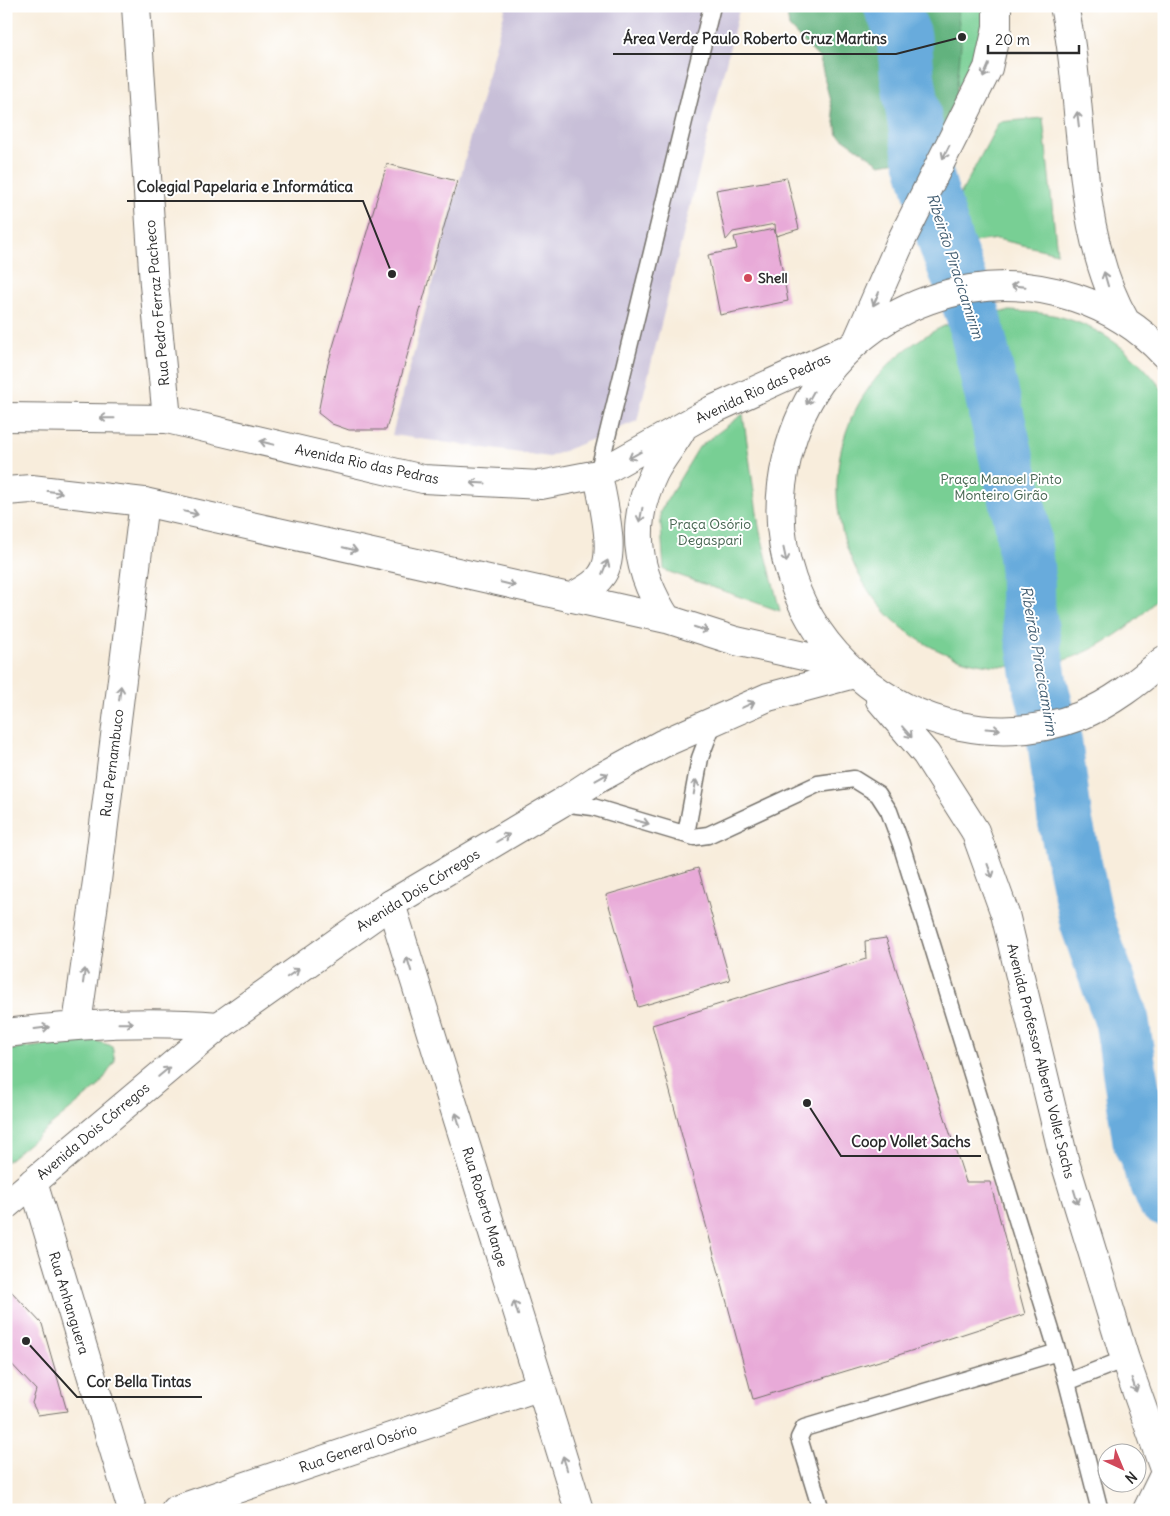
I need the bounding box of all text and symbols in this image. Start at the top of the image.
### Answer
scale bar [988,22,1079,54]
callout: Área Verde Paulo Roberto Cruz Martins [613,24,896,54]
text: Área Verde Paulo Roberto Cruz Martins [623,28,887,48]
text: 20 m [995,30,1030,49]
one-way arrow [981,63,991,78]
one-way arrow [1073,111,1083,127]
one-way arrow [941,144,950,159]
callout: Colegial Papelaria e Informática [127,171,363,201]
text: Colegial Papelaria e Informática [137,177,354,197]
water label: Ribeirão Piracicamirim [923,191,988,342]
street label: Rua Pedro Ferraz Pacheco [141,219,173,387]
place label: Shell [758,269,788,287]
one-way arrow [1100,271,1110,287]
marker: Shell [742,272,754,284]
one-way arrow [1011,282,1027,291]
one-way arrow [871,291,880,306]
street label: Avenida Rio das Pedras [693,349,833,427]
one-way arrow [805,391,815,405]
one-way arrow [100,413,116,423]
one-way arrow [260,438,276,447]
street label: Avenida Rio das Pedras [293,440,441,488]
one-way arrow [628,451,642,461]
park label: Praça Manoel Pinto Monteiro Girão [940,470,1062,504]
one-way arrow [470,479,486,488]
one-way arrow [47,487,63,497]
one-way arrow [635,507,645,523]
one-way arrow [183,509,199,518]
park label: Praça Osório Degaspari [669,515,751,549]
one-way arrow [341,545,357,554]
one-way arrow [781,547,791,563]
one-way arrow [601,560,610,575]
one-way arrow [500,580,516,590]
water label: Ribeirão Piracicamirim [1017,584,1062,738]
one-way arrow [692,625,708,635]
one-way arrow [115,685,125,701]
one-way arrow [740,700,755,710]
street label: Rua Pernambuco [96,708,128,818]
one-way arrow [902,725,913,738]
one-way arrow [985,725,1001,734]
one-way arrow [595,772,610,782]
one-way arrow [691,779,701,795]
one-way arrow [634,818,650,828]
one-way arrow [495,832,509,842]
street label: Avenida Dois Córregos [353,845,483,935]
one-way arrow [986,863,995,878]
street label: Avenida Professor Alberto Vollet Sachs [1003,942,1079,1180]
one-way arrow [404,957,414,973]
one-way arrow [79,968,89,984]
one-way arrow [286,968,300,978]
one-way arrow [118,1018,134,1028]
one-way arrow [33,1023,49,1033]
one-way arrow [157,1066,170,1077]
street label: Avenida Dois Córregos [33,1078,153,1184]
one-way arrow [452,1112,462,1128]
callout: Coop Vollet Sachs [841,1126,981,1156]
text: Coop Vollet Sachs [851,1132,971,1152]
street label: Rua Roberto Mange [458,1145,512,1269]
one-way arrow [1071,1188,1081,1204]
street label: Rua Anhanguera [45,1249,93,1357]
one-way arrow [511,1300,521,1316]
callout: Cor Bella Tintas [77,1367,202,1397]
text: Cor Bella Tintas [87,1372,192,1391]
one-way arrow [1130,1377,1139,1393]
street label: Rua General Osório [297,1419,419,1477]
north arrow [1098,1444,1148,1494]
one-way arrow [559,1456,569,1472]
text: N [1121,1468,1141,1487]

